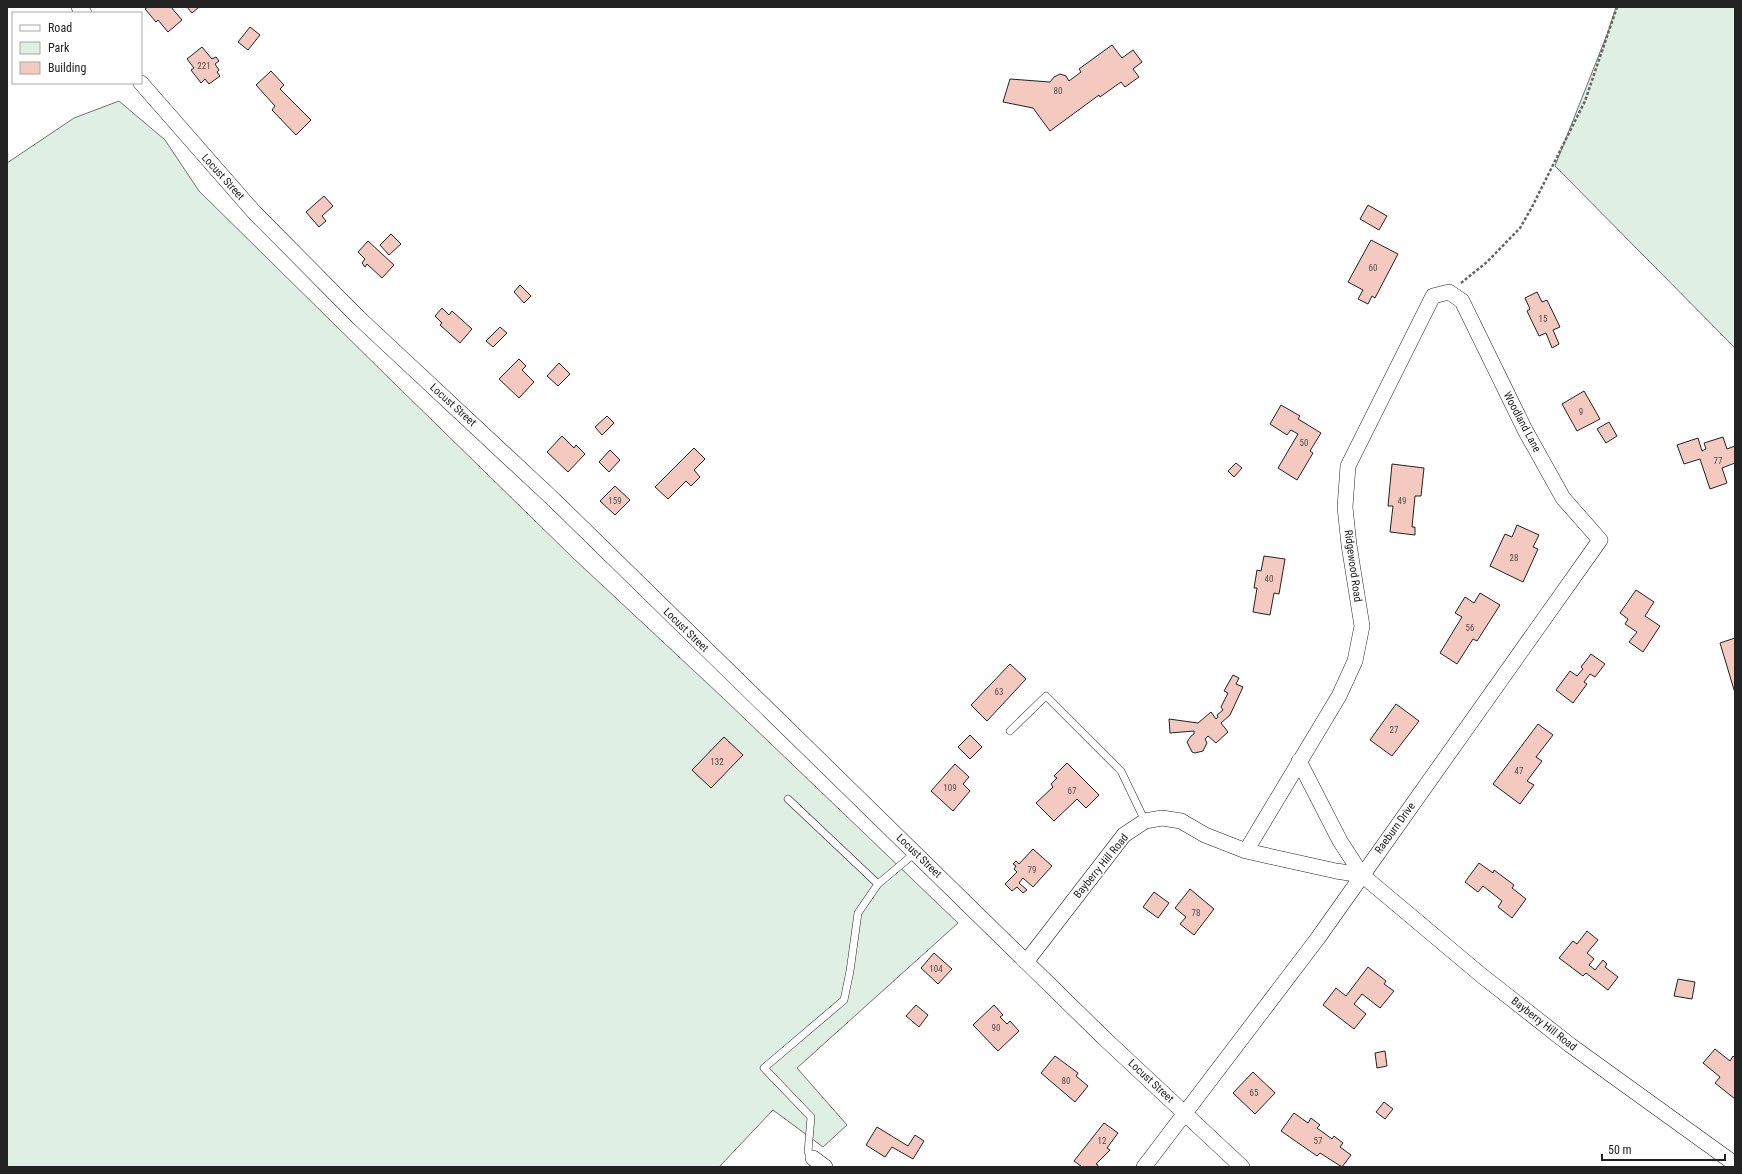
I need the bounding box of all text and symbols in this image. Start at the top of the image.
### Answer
legend [12,12,142,84]
text: Road [48,21,72,35]
text: Park [48,41,70,55]
text: Building [48,61,86,75]
house number: 221 [197,61,211,71]
house number: 80 [1054,86,1062,96]
street label: Locust Street [199,151,247,203]
house number: 60 [1369,263,1377,273]
house number: 15 [1539,314,1548,324]
street label: Locust Street [427,381,479,429]
street label: Woodland Lane [1501,389,1543,455]
house number: 9 [1579,407,1583,417]
house number: 50 [1300,438,1308,448]
house number: 77 [1714,456,1723,466]
house number: 159 [608,496,622,506]
house number: 49 [1398,496,1406,506]
street label: Ridgewood Road [1342,529,1364,603]
house number: 28 [1510,553,1518,563]
house number: 40 [1265,574,1273,584]
street label: Locust Street [661,605,711,655]
house number: 56 [1466,623,1474,633]
house number: 63 [995,687,1003,697]
house number: 27 [1390,725,1399,735]
house number: 132 [710,757,724,767]
house number: 47 [1515,766,1524,776]
house number: 109 [943,783,957,793]
house number: 67 [1068,786,1077,796]
street label: Raeburn Drive [1372,800,1418,856]
street label: Locust Street [894,831,944,881]
street label: Bayberry Hill Road [1071,831,1131,901]
house number: 79 [1028,865,1036,875]
house number: 78 [1192,908,1200,918]
house number: 104 [929,964,943,974]
street label: Bayberry Hill Road [1509,994,1579,1054]
house number: 90 [992,1023,1000,1033]
street label: Locust Street [1125,1057,1177,1105]
house number: 80 [1062,1076,1070,1086]
house number: 65 [1250,1088,1259,1098]
house number: 12 [1098,1136,1107,1146]
house number: 57 [1314,1136,1323,1146]
scale bar [1602,1136,1725,1162]
text: 50 m [1608,1143,1632,1157]

